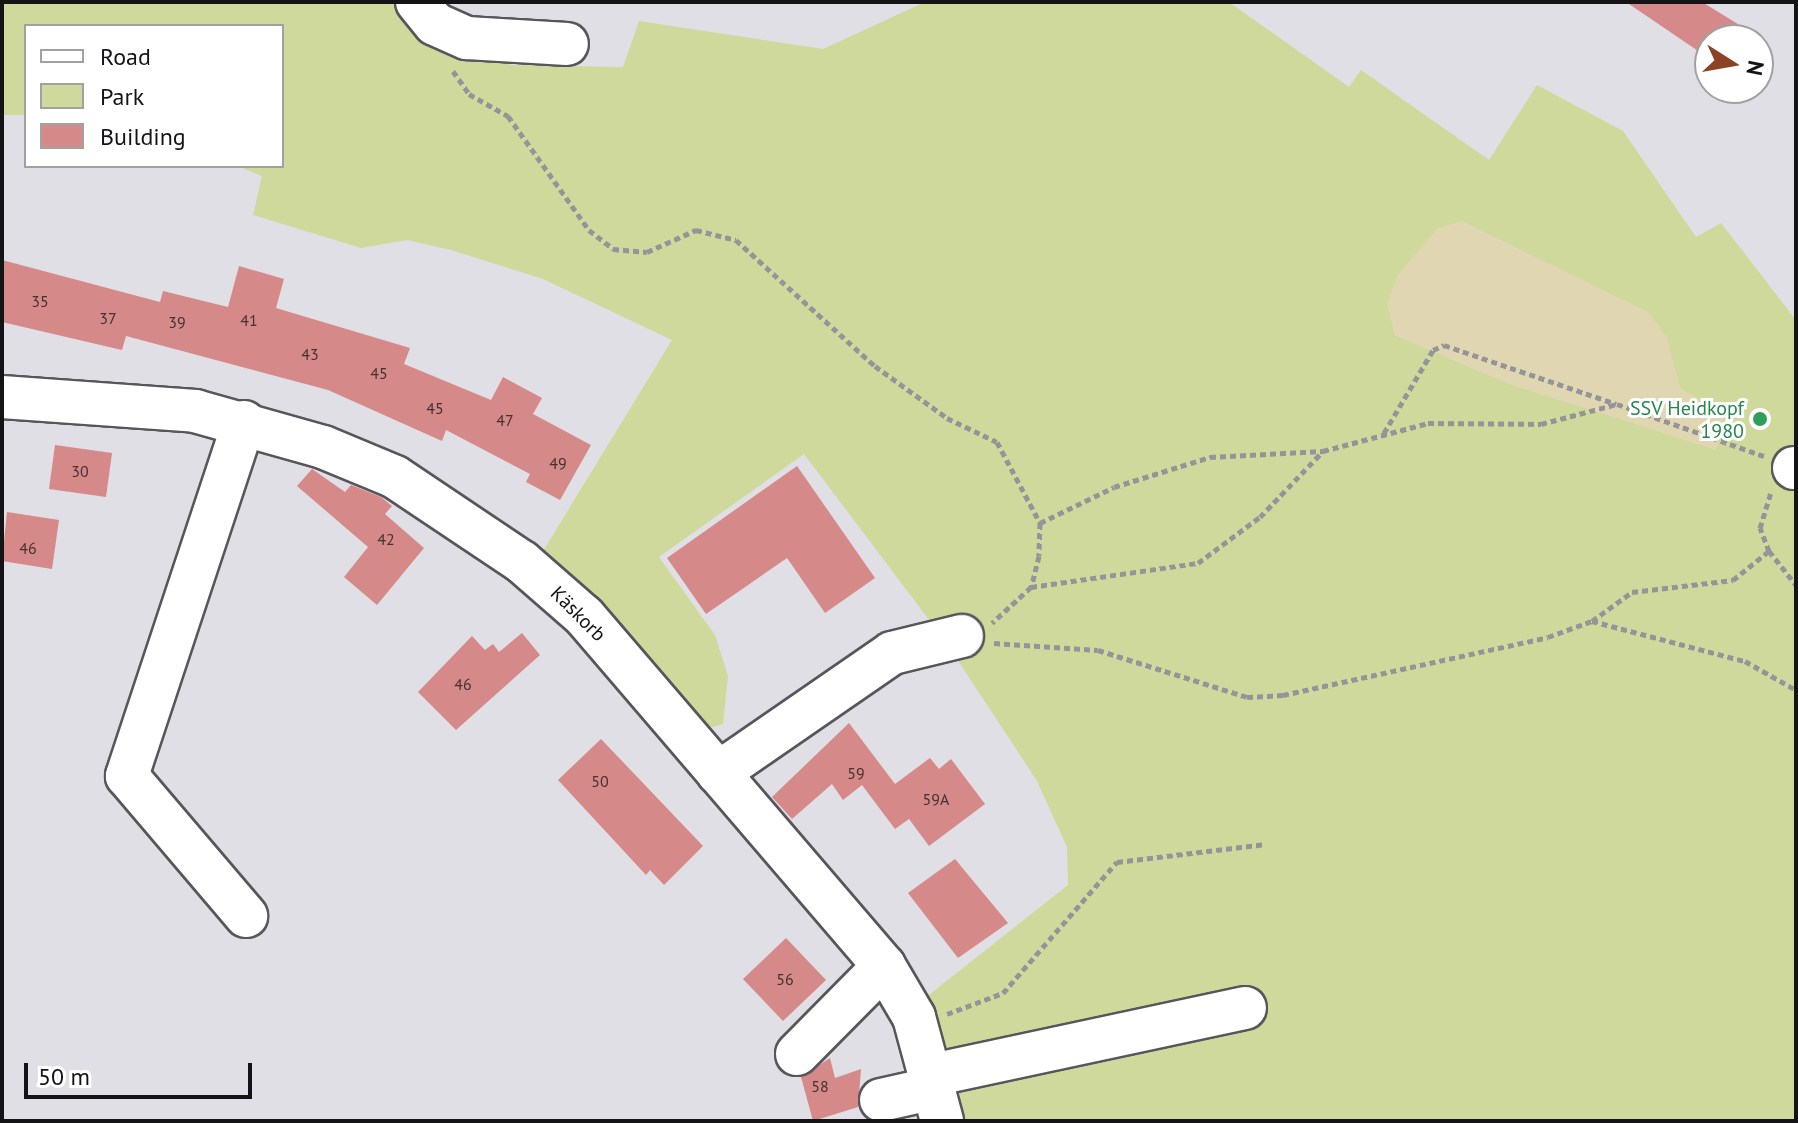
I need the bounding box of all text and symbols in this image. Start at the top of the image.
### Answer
legend [24,24,284,168]
north arrow [1694,24,1774,104]
text: Road [100,41,151,72]
text: N [1740,58,1771,78]
text: Park [100,81,144,112]
text: Building [100,121,186,152]
house number: 35 [31,291,49,311]
house number: 37 [99,308,117,328]
house number: 41 [240,310,258,330]
house number: 39 [168,312,186,332]
house number: 43 [301,344,319,364]
house number: 45 [370,363,388,383]
place label: SSV Heidkopf 1980 [1629,396,1744,443]
house number: 45 [426,398,444,418]
house number: 47 [496,410,514,430]
marker: SSV Heidkopf 1980 [1751,410,1769,428]
house number: 49 [549,453,567,473]
house number: 30 [71,461,89,481]
house number: 42 [377,529,395,549]
house number: 46 [19,538,37,558]
street label: Käskorb [545,581,611,647]
house number: 46 [454,674,472,694]
house number: 59 [847,763,865,783]
house number: 50 [591,771,609,791]
house number: 59A [923,789,949,809]
house number: 56 [776,969,794,989]
scale bar [28,1047,256,1097]
text: 50 m [38,1061,90,1092]
house number: 58 [811,1076,829,1096]

